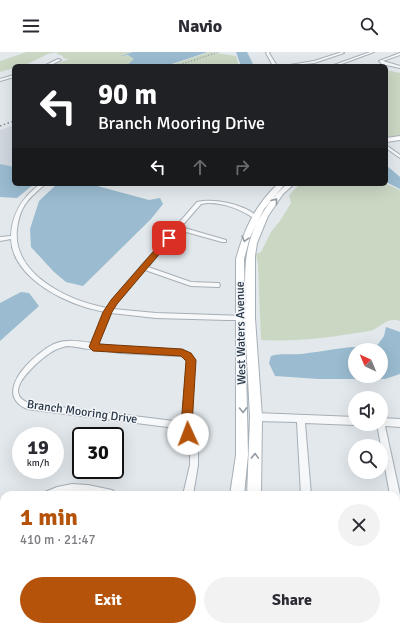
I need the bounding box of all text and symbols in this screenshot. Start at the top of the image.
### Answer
icon: menu [20,15,42,37]
text: Navio [178,15,222,37]
icon: search [358,15,380,37]
text: 90 m [98,78,157,112]
icon: left [32,80,84,132]
text: Branch Mooring Drive [98,112,265,134]
icon: left [147,156,169,178]
icon: ahead [189,156,211,178]
icon: right [231,156,253,178]
one-way arrow [270,199,277,206]
pin [152,221,186,255]
icon: arrive [158,227,180,249]
one-way arrow [241,235,250,242]
street label: West Waters Avenue [233,281,249,385]
north arrow [348,343,388,383]
map controls [348,343,388,479]
button: sound [348,391,388,431]
street label: Branch Mooring Drive [26,397,138,427]
one-way arrow [238,407,247,413]
position arrow [167,413,209,455]
speed limit sign: 30 [72,427,124,479]
text: 19 [27,435,49,460]
button: search [348,439,388,479]
one-way arrow [251,453,259,459]
text: km/h [27,457,49,469]
text: 1 min [20,502,78,532]
button: close [338,504,380,546]
text: 410 m · 21:47 [20,532,96,548]
button: Exit [20,577,196,623]
button: Share [204,577,380,623]

